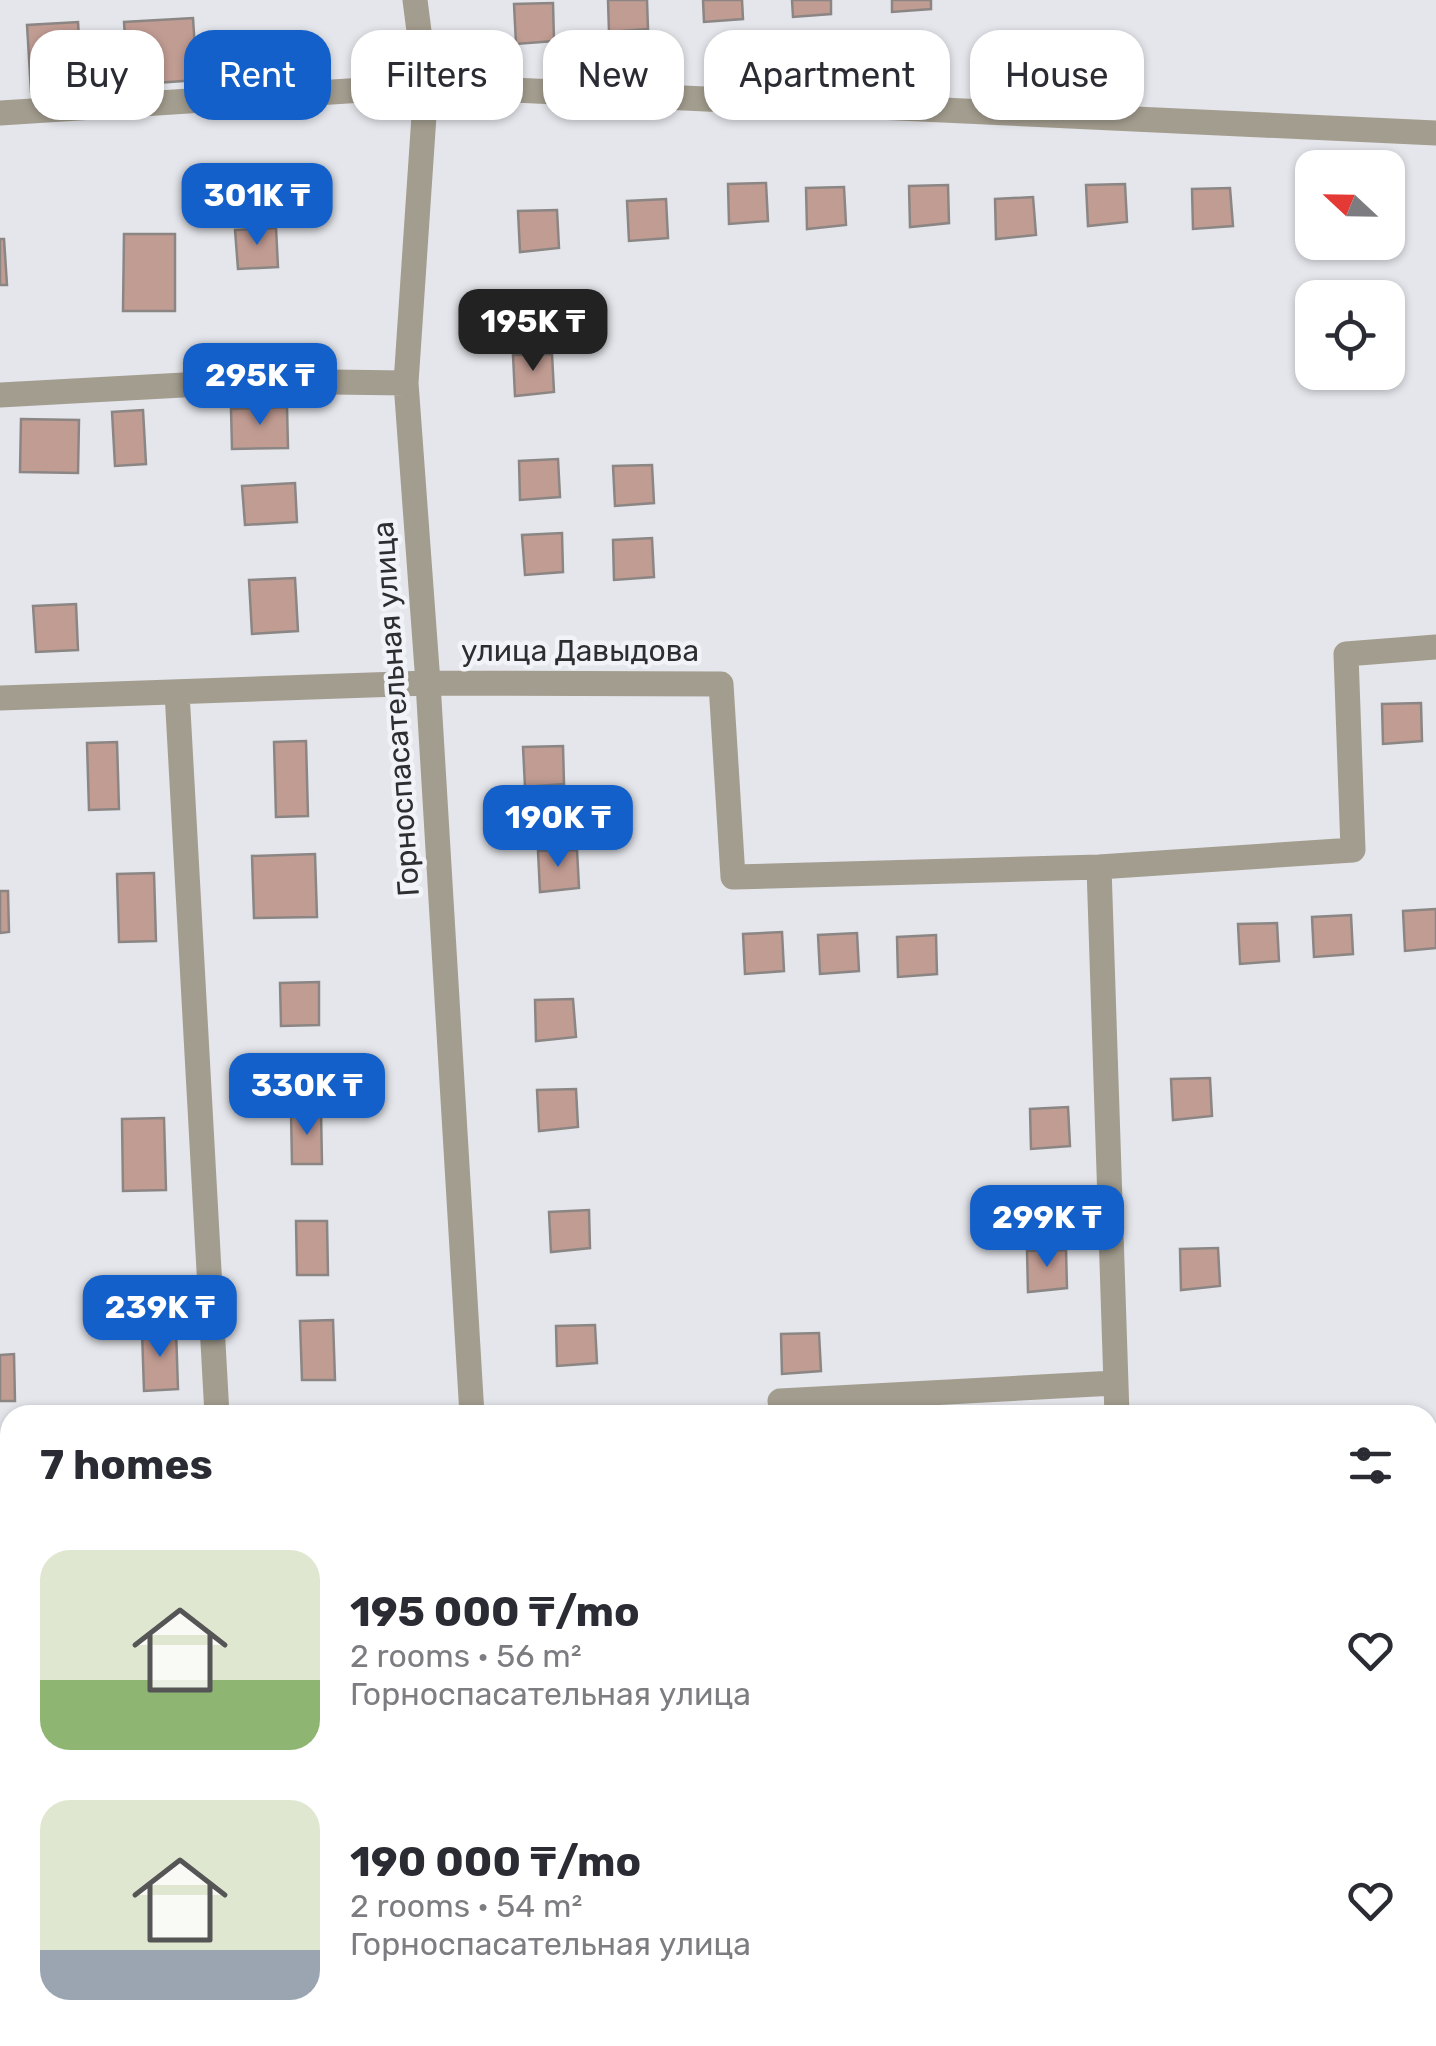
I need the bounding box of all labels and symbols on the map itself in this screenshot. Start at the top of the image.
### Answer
north arrow [1295,150,1405,260]
pin: 301K ₸ [176,163,338,248]
pin: 195K ₸ [452,289,614,374]
pin: 295K ₸ [179,343,341,428]
street label: Горноспасательная улица [365,520,427,898]
street label: улица Давыдова [461,633,699,669]
pin: 190K ₸ [477,785,639,870]
pin: 330K ₸ [226,1053,388,1138]
pin: 299K ₸ [966,1185,1128,1270]
pin: 239K ₸ [79,1275,241,1360]

